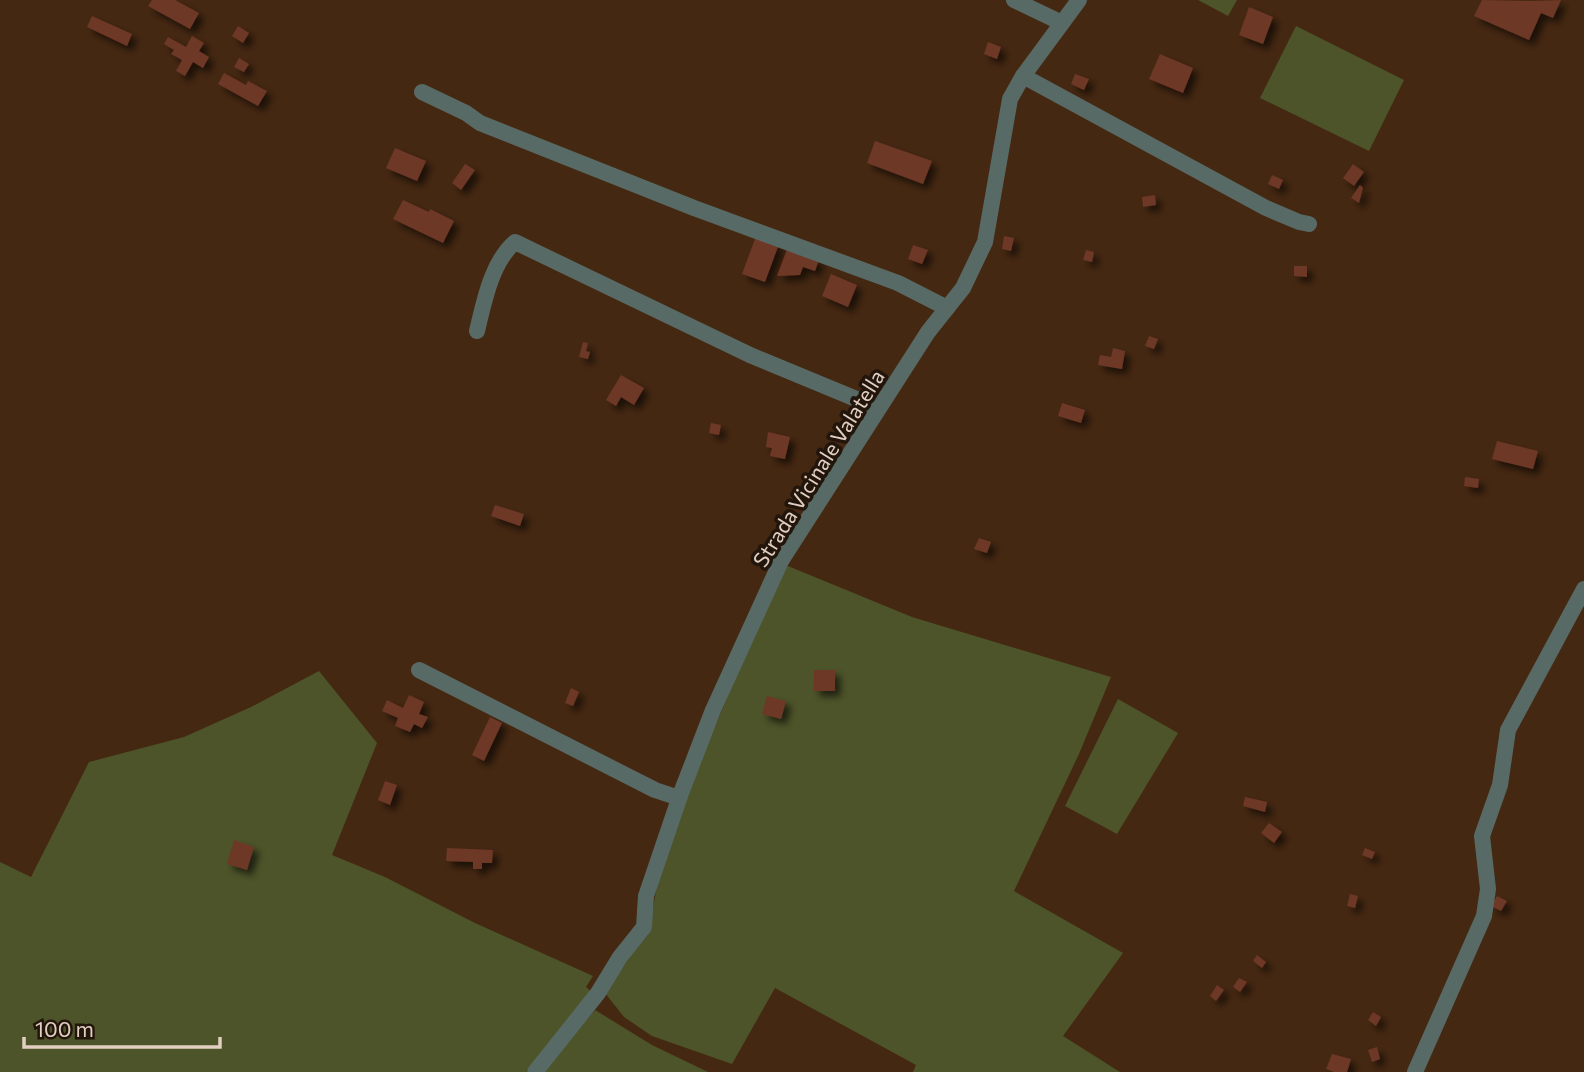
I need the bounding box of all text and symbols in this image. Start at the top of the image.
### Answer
street label: Strada Vicinale Valatella [747,365,889,571]
scale bar [24,1006,220,1050]
text: 100 m [35,1016,94,1041]

